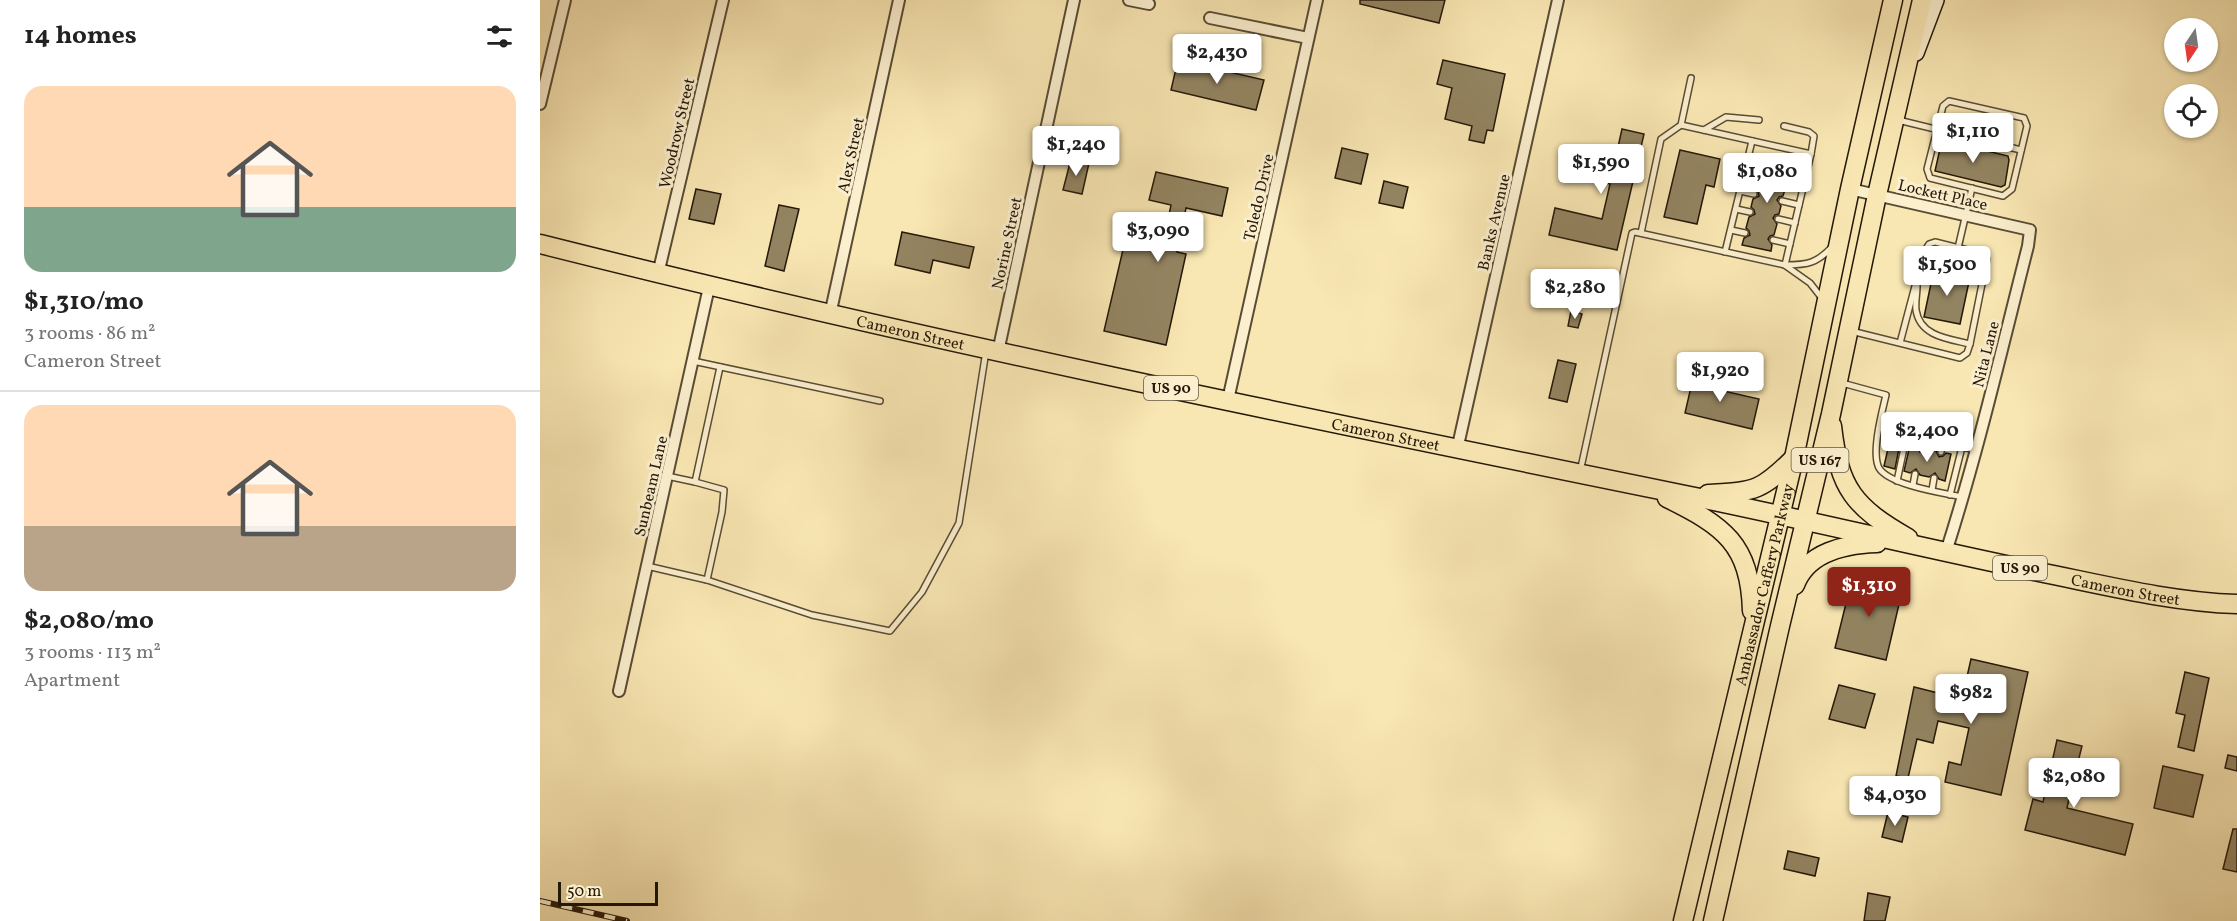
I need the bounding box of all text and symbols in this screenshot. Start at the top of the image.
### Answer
text: 14 homes [24,18,137,54]
north arrow [2164,18,2218,72]
map controls [2164,18,2218,138]
icon: filters [483,20,516,53]
pin: $2,430 [1168,34,1266,85]
text: $2,430 [1187,39,1247,67]
street label: Woodrow Street [655,76,701,191]
button: locate [2164,84,2218,138]
pin: $1,110 [1924,113,2022,164]
street label: Alex Street [833,115,871,195]
text: $1,110 [1946,118,2000,146]
icon: home [216,125,324,233]
pin: $1,240 [1027,126,1125,177]
text: $1,240 [1046,131,1106,159]
pin: $1,590 [1552,144,1650,195]
text: $1,590 [1572,149,1630,177]
street label: Toledo Drive [1239,152,1281,243]
pin: $1,080 [1718,153,1816,204]
text: $1,080 [1737,158,1797,186]
street label: Banks Avenue [1473,172,1517,273]
street label: Lockett Place [1896,175,1990,217]
street label: Norine Street [987,195,1029,292]
pin: $3,090 [1109,212,1207,263]
text: $3,090 [1126,217,1190,245]
pin: $1,500 [1898,246,1996,297]
text: $1,500 [1917,251,1977,279]
pin: $2,280 [1526,269,1624,320]
text: $2,280 [1545,274,1605,302]
text: $1,310/mo [24,284,144,320]
street label: Cameron Street [854,311,967,357]
street label: Nita Lane [1968,319,2006,390]
text: 3 rooms · 86 m² [24,320,155,348]
text: Cameron Street [24,348,162,376]
pin: $1,920 [1671,352,1769,403]
text: $1,920 [1691,357,1749,385]
road number: US 90 [1144,376,1198,400]
pin: $2,400 [1878,412,1976,463]
street label: Cameron Street [1329,414,1442,458]
text: $2,400 [1895,417,1959,445]
street label: Sunbeam Lane [630,434,674,539]
icon: home [216,444,324,552]
road number: US 167 [1792,448,1848,472]
street label: Ambassador Caffery Parkway [1731,481,1801,688]
road number: US 90 [1993,556,2047,580]
pin: $1,310 [1820,567,1918,618]
street label: Cameron Street [2069,570,2182,612]
text: $1,310 [1841,572,1897,600]
text: $2,080/mo [24,603,154,639]
text: 3 rooms · 113 m² [24,639,161,667]
text: Apartment [24,667,120,695]
pin: $982 [1935,674,2007,725]
text: $982 [1949,679,1993,707]
pin: $2,080 [2025,758,2123,809]
text: $2,080 [2043,763,2105,791]
pin: $4,030 [1846,776,1944,827]
text: $4,030 [1863,781,1927,809]
scale bar [558,879,658,906]
text: 50 m [567,881,601,903]

